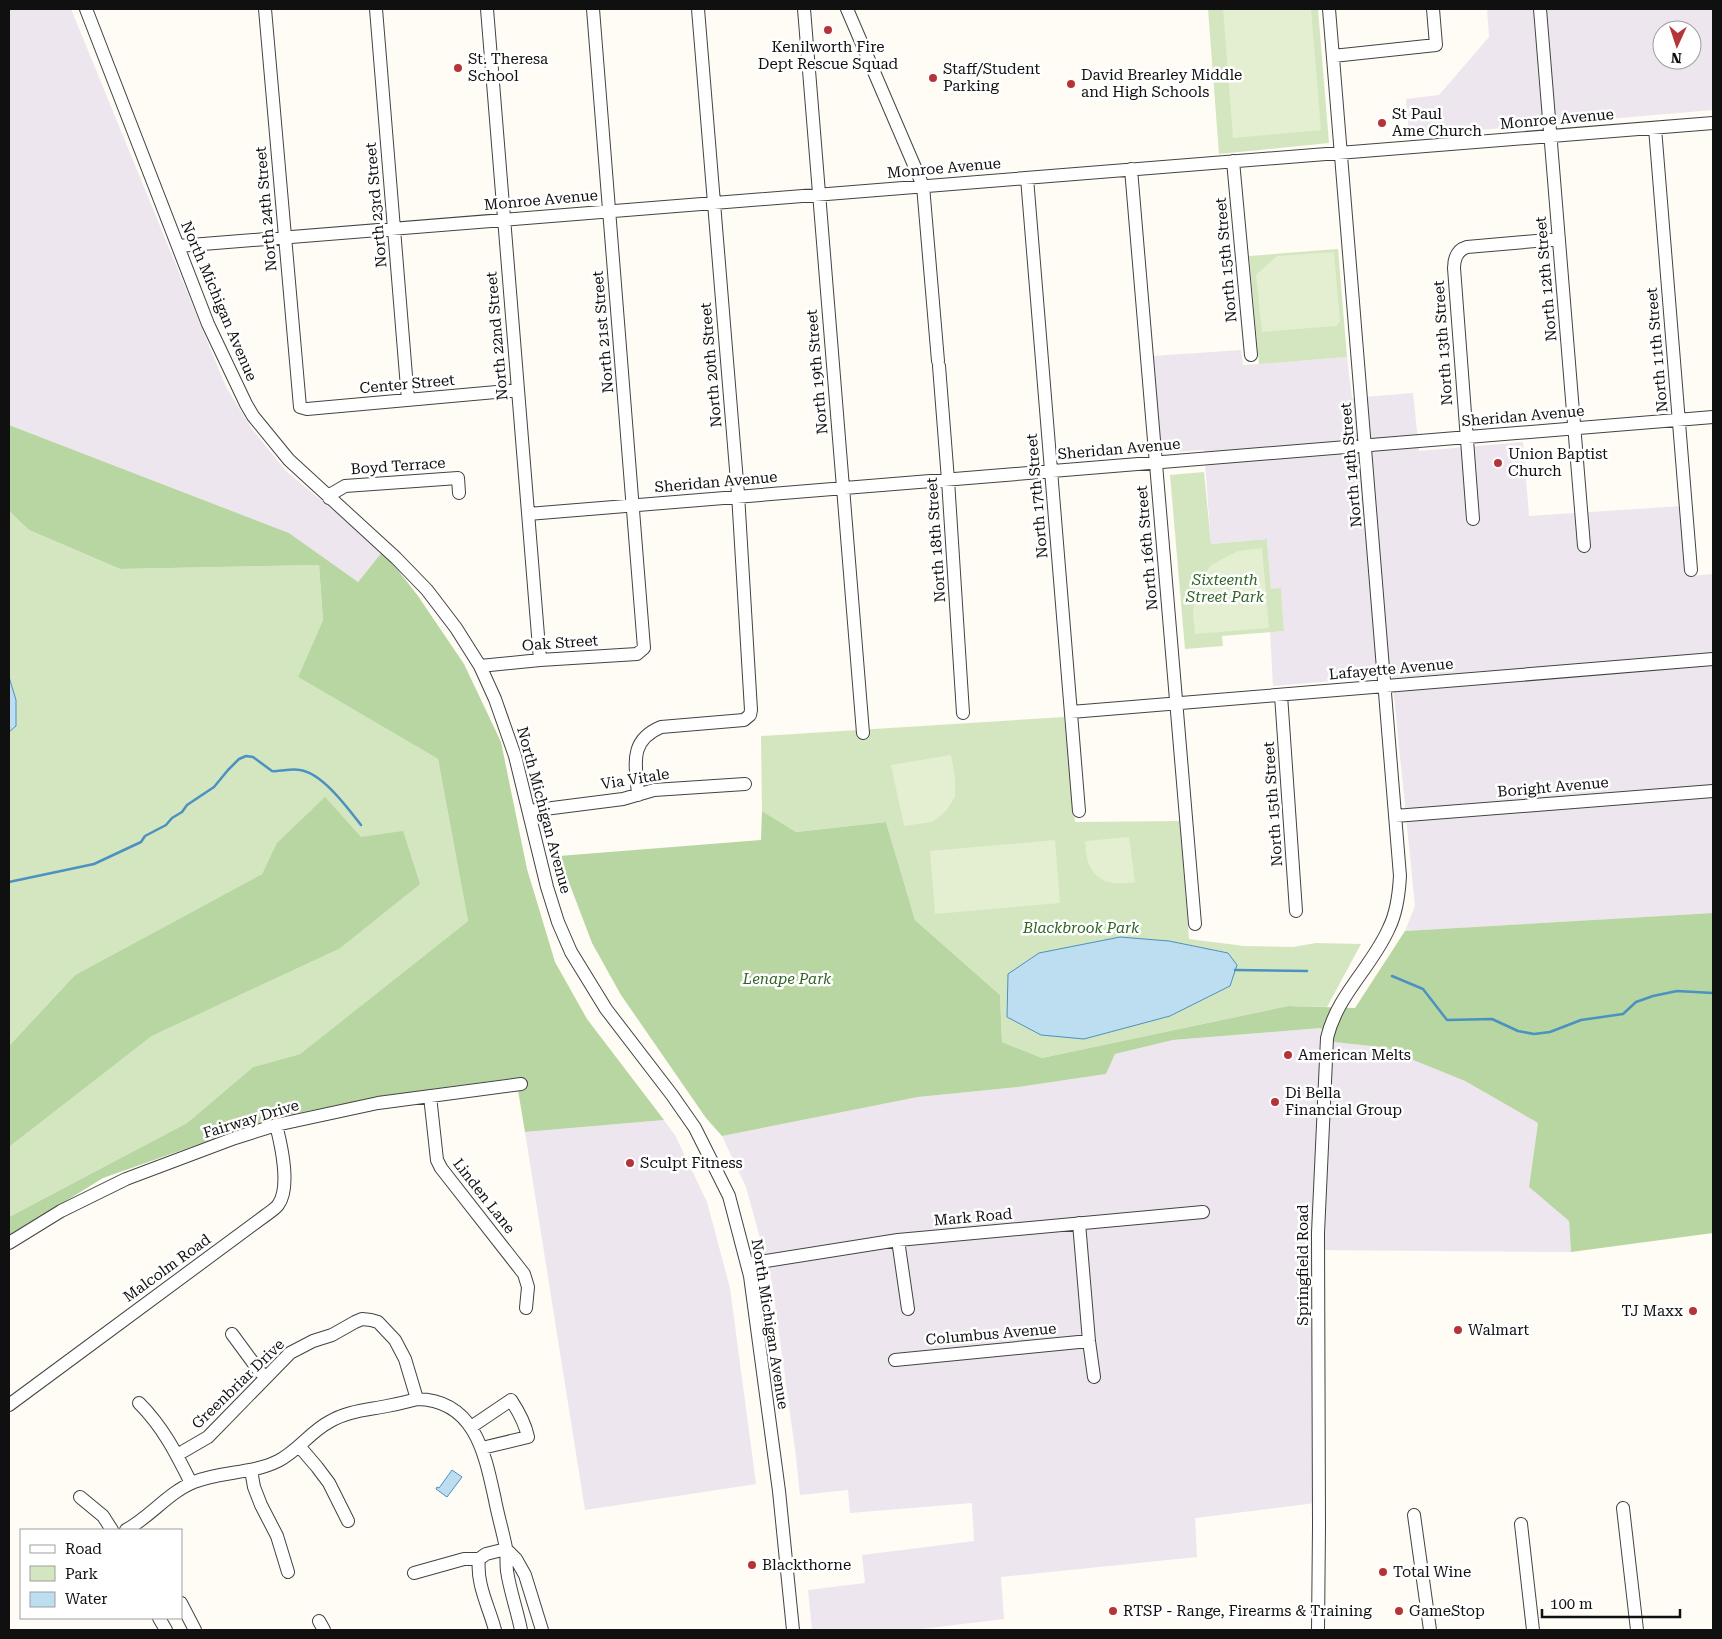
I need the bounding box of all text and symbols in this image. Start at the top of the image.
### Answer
north arrow [1652,20,1702,70]
marker: Kenilworth Fire Dept Rescue Squad [822,24,834,36]
place label: Kenilworth Fire Dept Rescue Squad [758,38,899,73]
place label: St. Theresa School [468,50,548,85]
text: N [1670,50,1682,66]
place label: Staff/Student Parking [943,60,1041,95]
marker: St. Theresa School [452,62,464,74]
place label: David Brearley Middle and High Schools [1081,66,1242,101]
marker: Staff/Student Parking [927,72,939,84]
marker: David Brearley Middle and High Schools [1065,78,1077,90]
place label: St Paul Ame Church [1392,105,1482,140]
street label: Monroe Avenue [1499,105,1615,133]
marker: St Paul Ame Church [1376,117,1388,129]
street label: North 23rd Street [362,141,390,268]
street label: North 24th Street [252,145,280,272]
street label: Monroe Avenue [886,154,1002,182]
street label: Monroe Avenue [483,186,599,214]
street label: North 15th Street [1212,196,1240,323]
street label: North 12th Street [1532,215,1560,342]
street label: North Michigan Avenue [177,218,261,384]
street label: North 22nd Street [482,270,512,401]
street label: North 21st Street [589,270,617,394]
street label: North 13th Street [1430,279,1456,406]
street label: North 11th Street [1643,286,1671,413]
street label: North 20th Street [697,301,725,428]
street label: North 19th Street [803,308,831,435]
street label: Center Street [359,371,456,397]
street label: North 14th Street [1337,401,1365,528]
street label: Sheridan Avenue [1461,402,1585,430]
street label: North 17th Street [1023,432,1051,559]
street label: Sheridan Avenue [1057,435,1181,463]
place label: Union Baptist Church [1508,445,1608,480]
street label: Boyd Terrace [350,454,446,478]
marker: Union Baptist Church [1492,457,1504,469]
street label: Sheridan Avenue [654,468,778,496]
street label: North 18th Street [923,476,949,603]
street label: North 16th Street [1133,484,1161,611]
park label: Sixteenth Street Park [1185,571,1265,606]
street label: Oak Street [521,631,599,655]
street label: Lafayette Avenue [1328,655,1454,683]
street label: North Michigan Avenue [513,725,575,895]
street label: North 15th Street [1260,740,1286,867]
street label: Via Vitale [600,765,670,793]
street label: Boright Avenue [1497,773,1609,801]
park label: Blackbrook Park [1022,919,1140,937]
park label: Lenape Park [742,970,832,988]
place label: American Melts [1298,1046,1411,1064]
marker: American Melts [1282,1049,1294,1061]
place label: Di Bella Financial Group [1285,1084,1402,1119]
street label: Fairway Drive [201,1096,301,1142]
marker: Di Bella Financial Group [1269,1096,1281,1108]
place label: Sculpt Fitness [640,1154,743,1172]
street label: Linden Lane [449,1155,519,1237]
marker: Sculpt Fitness [624,1157,636,1169]
street label: Springfield Road [1294,1204,1312,1326]
street label: Mark Road [933,1205,1013,1229]
street label: Malcolm Road [120,1230,214,1306]
street label: North Michigan Avenue [748,1238,792,1410]
place label: TJ Maxx [1621,1302,1683,1320]
marker: TJ Maxx [1687,1305,1699,1317]
street label: Columbus Avenue [925,1319,1057,1349]
place label: Walmart [1468,1321,1530,1339]
marker: Walmart [1452,1324,1464,1336]
street label: Greenbriar Drive [188,1335,288,1433]
legend [20,1529,182,1619]
text: Road [65,1540,102,1558]
place label: Blackthorne [762,1556,851,1574]
marker: Blackthorne [746,1559,758,1571]
place label: Total Wine [1393,1563,1471,1581]
text: Park [65,1565,99,1583]
marker: Total Wine [1377,1566,1389,1578]
scale bar [1542,1586,1680,1618]
text: Water [65,1590,107,1608]
text: 100 m [1550,1595,1593,1613]
place label: RTSP - Range, Firearms & Training [1123,1602,1372,1620]
place label: GameStop [1409,1602,1485,1620]
marker: RTSP - Range, Firearms & Training [1107,1605,1119,1617]
marker: GameStop [1393,1605,1405,1617]

